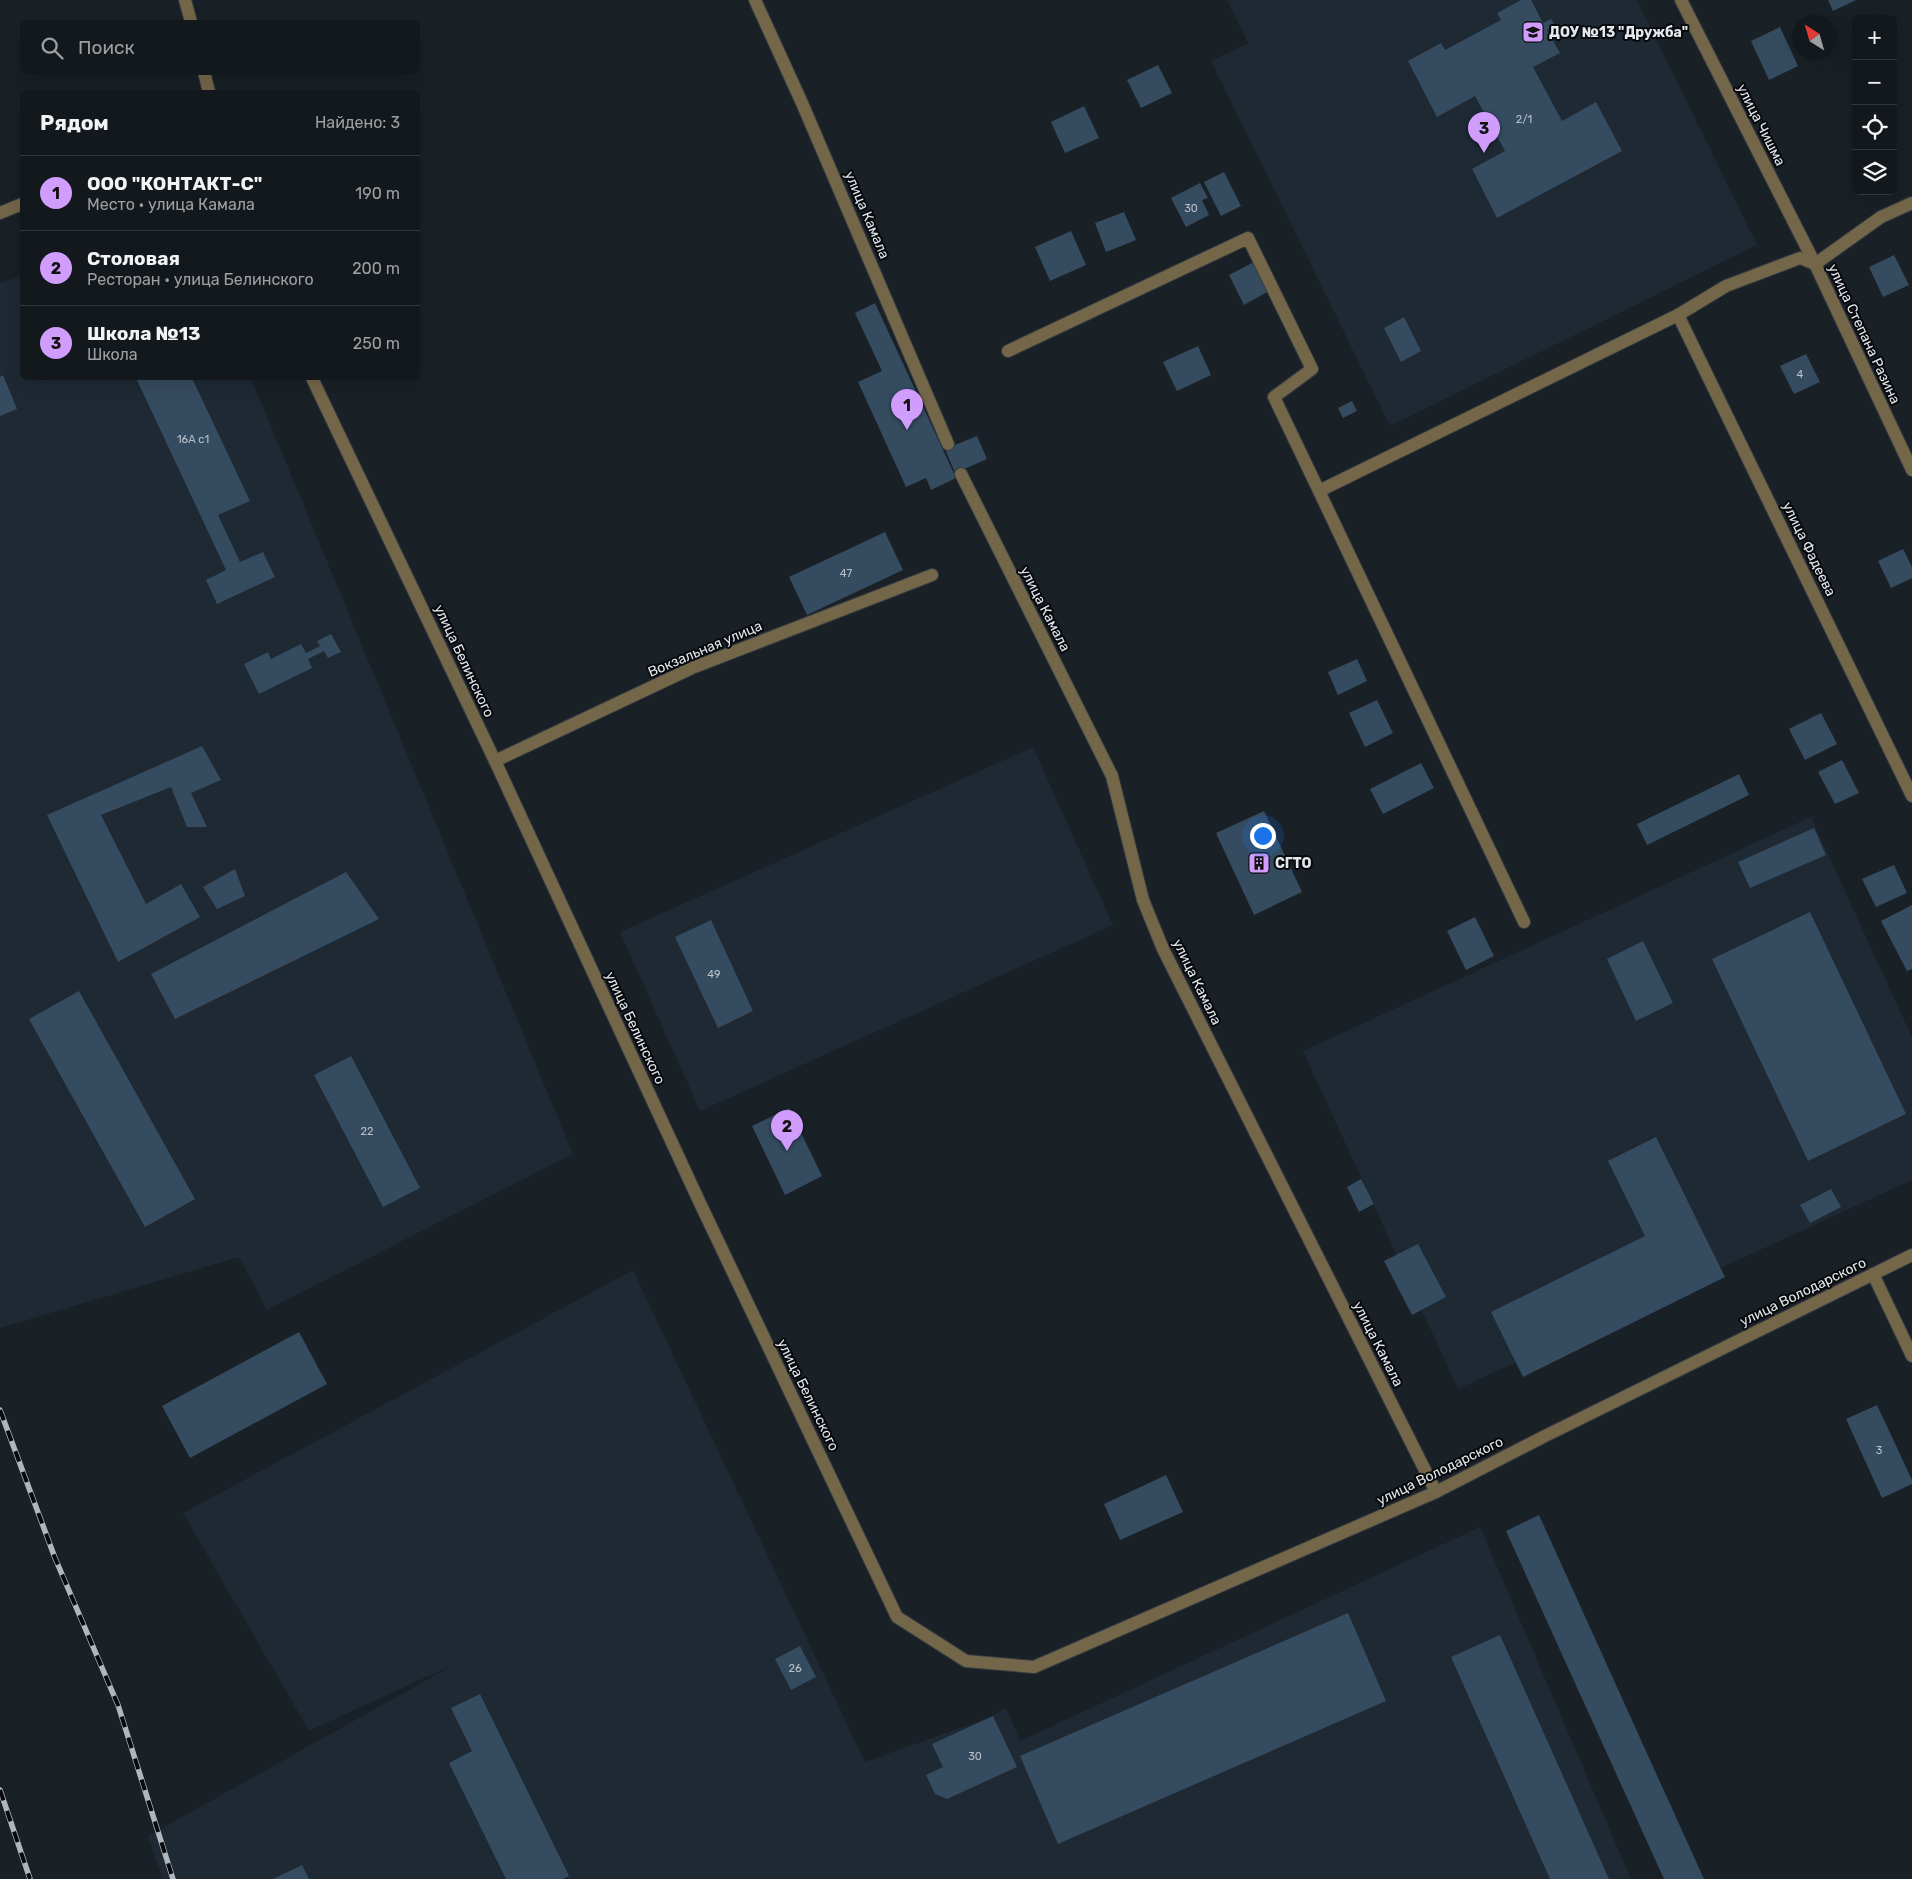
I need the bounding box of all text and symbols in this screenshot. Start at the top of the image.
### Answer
north arrow [1792,15,1837,60]
map controls [1852,15,1897,195]
button: + [1852,15,1897,60]
search box [20,20,420,75]
school or university icon: ДОУ №13 "Дружба" [1521,20,1545,44]
place label: ДОУ №13 "Дружба" [1549,24,1688,41]
icon: search [38,34,66,62]
text: Поиск [78,36,135,59]
button: − [1852,60,1897,105]
street label: улица Чишма [1733,81,1789,169]
button: locate [1852,105,1897,150]
text: Рядом [40,110,109,135]
pin: 3 [1468,112,1500,153]
text: Найдено: 3 [315,113,400,132]
house number: 2/1 [1516,113,1532,126]
button: layers [1852,150,1897,195]
street label: улица Камала [841,169,893,261]
text: ООО "КОНТАКТ-С" [87,172,262,195]
text: 1 [52,184,60,203]
text: 190 m [355,184,400,203]
text: Место · улица Камала [87,195,255,214]
house number: 30 [1184,202,1198,215]
text: Столовая [87,247,180,270]
text: 2 [51,259,61,278]
text: 200 m [352,259,400,278]
street label: улица Степана Разина [1824,261,1904,407]
text: Ресторан · улица Белинского [87,270,314,289]
text: Школа №13 [87,322,201,345]
text: 3 [51,334,61,353]
text: 250 m [353,334,400,353]
text: Школа [87,345,138,364]
house number: 4 [1797,368,1804,381]
pin: 1 [891,389,923,430]
house number: 16А с1 [177,433,209,446]
street label: улица Фадеева [1779,499,1839,599]
street label: улица Камала [1016,563,1074,655]
house number: 47 [840,567,852,580]
street label: улица Белинского [430,602,498,720]
street label: Вокзальная улица [645,617,765,681]
your location [1250,823,1276,849]
building icon: СГТО [1247,851,1271,875]
place label: СГТО [1275,855,1312,872]
street label: улица Камала [1169,936,1225,1028]
house number: 49 [707,968,721,981]
street label: улица Белинского [601,969,669,1087]
pin: 2 [771,1110,803,1151]
house number: 22 [361,1125,373,1138]
street label: улица Володарского [1737,1254,1869,1330]
street label: улица Камала [1349,1298,1407,1390]
street label: улица Белинского [774,1336,842,1454]
street label: улица Володарского [1374,1433,1506,1509]
house number: 3 [1876,1444,1883,1457]
house number: 26 [788,1662,802,1675]
house number: 30 [968,1750,982,1763]

